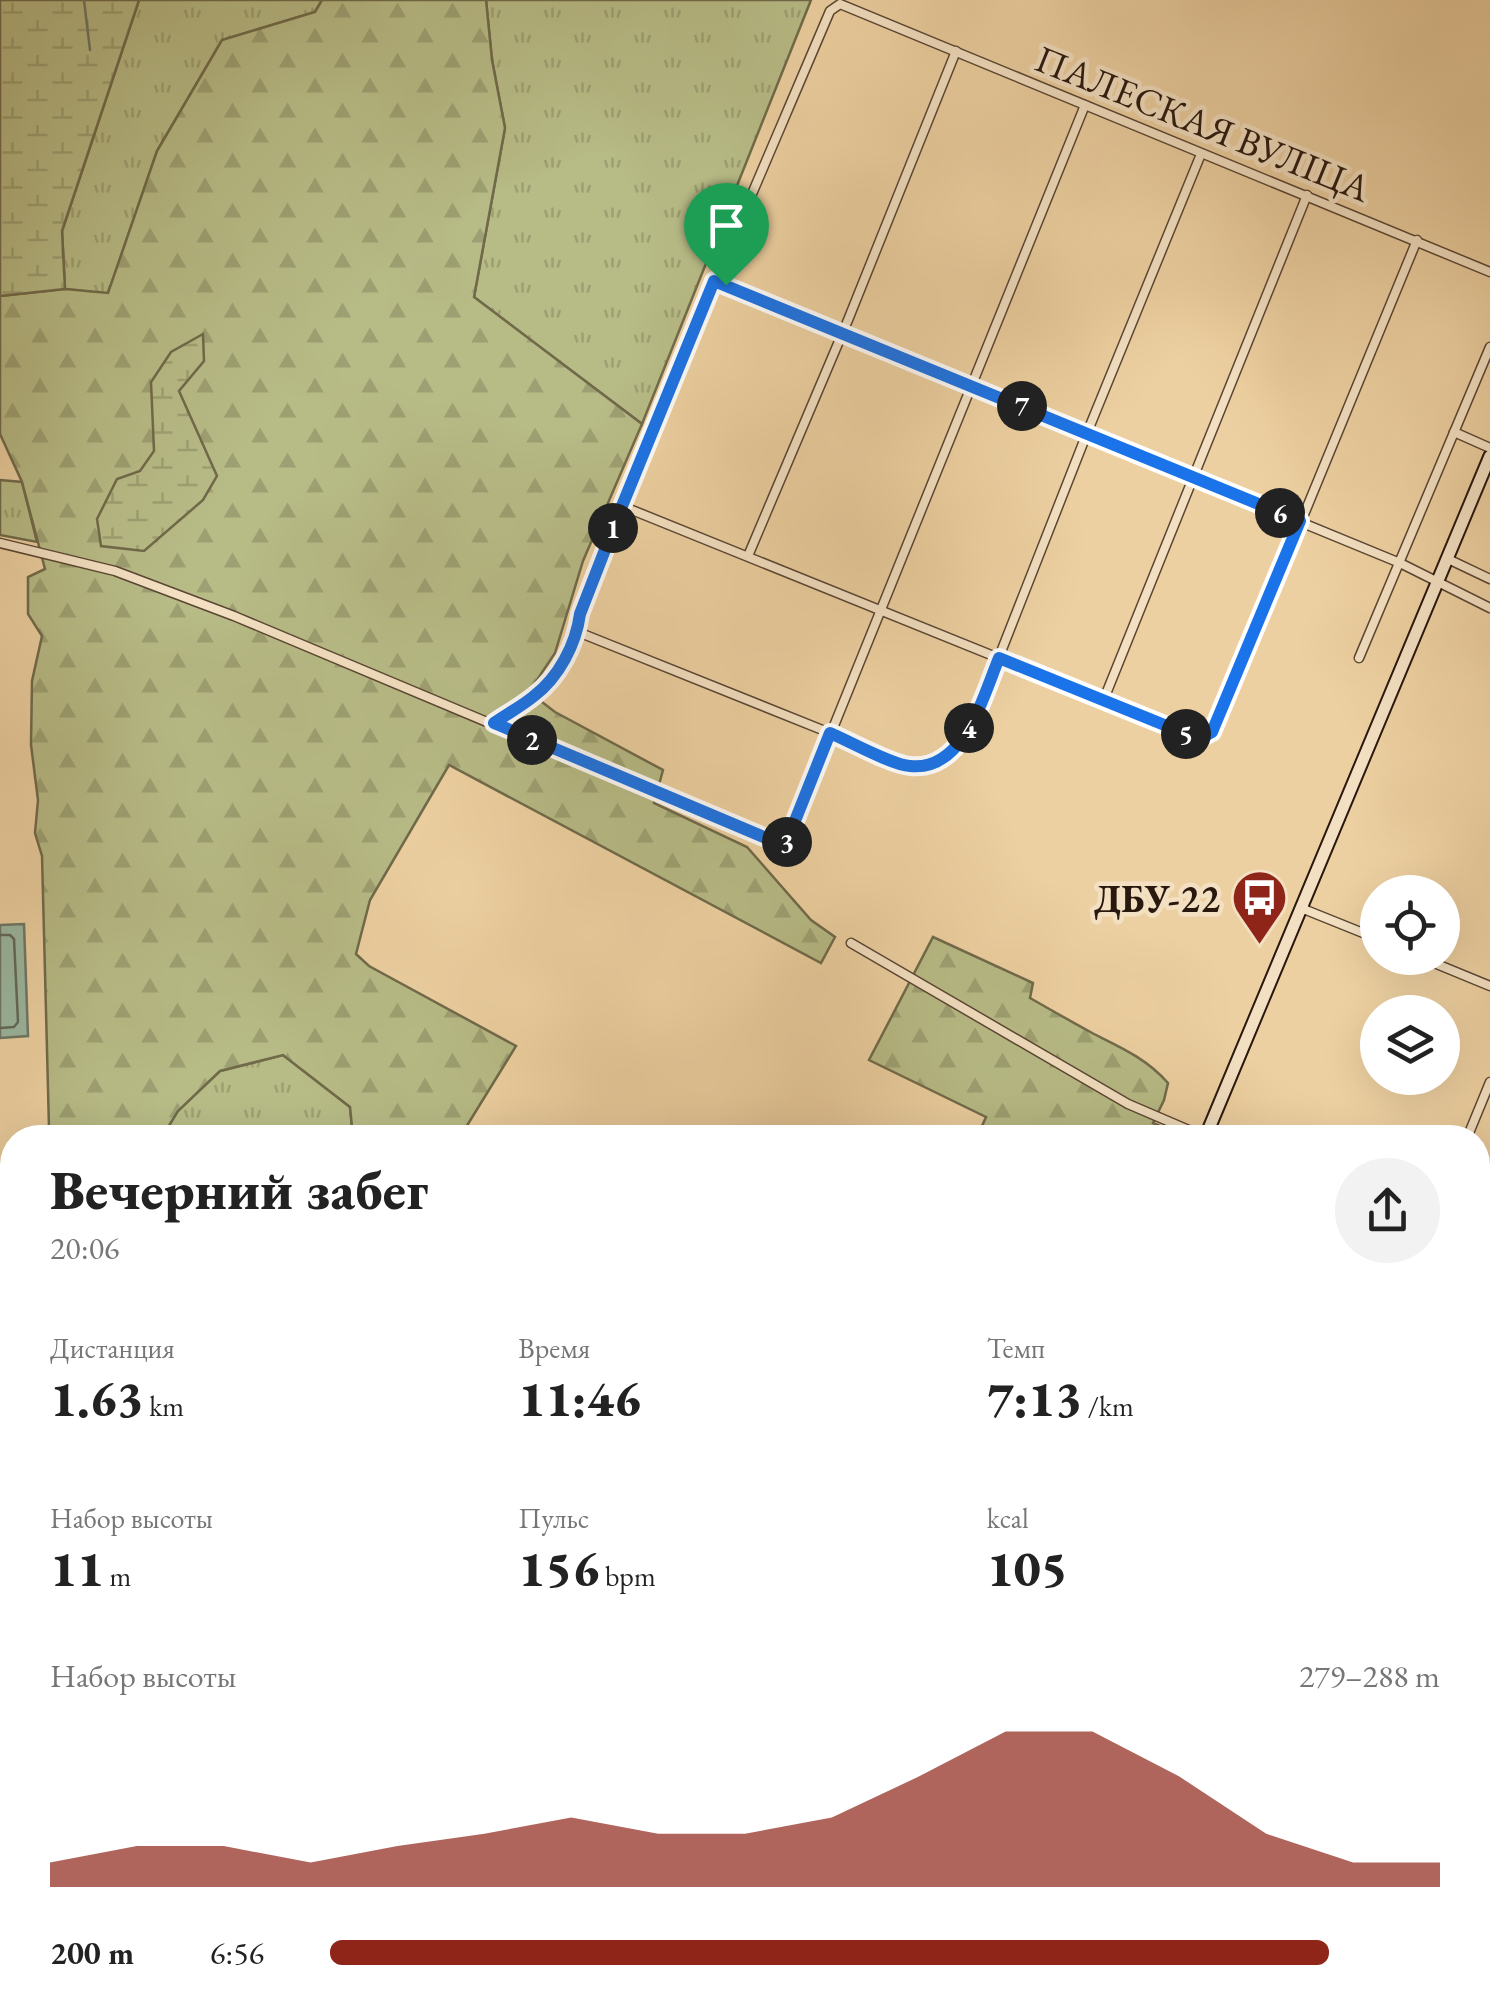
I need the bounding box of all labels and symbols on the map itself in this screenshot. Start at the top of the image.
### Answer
street label: ПАЛЕСКАЯ ВУЛІЦА [1028,33,1378,213]
pin [684,183,769,286]
pin: 7 [997,381,1047,431]
pin: 6 [1255,488,1305,538]
pin: 1 [588,503,638,553]
pin: 4 [944,703,994,753]
pin: 5 [1161,709,1211,759]
pin: 2 [507,715,557,765]
pin: 3 [762,817,812,867]
bus stop icon: ДБУ-22 [1229,868,1289,947]
place label: ДБУ-22 [1094,874,1220,923]

